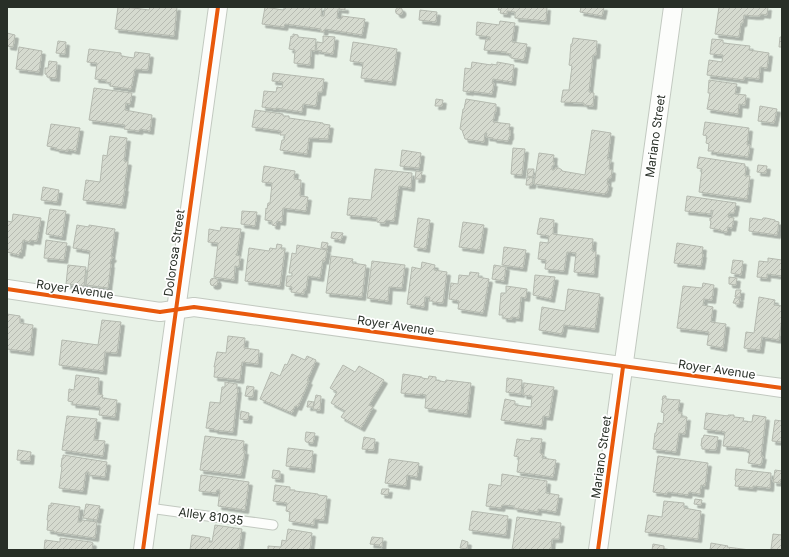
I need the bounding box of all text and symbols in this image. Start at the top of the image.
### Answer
street label: Mariano Street [642,94,668,178]
street label: Dolorosa Street [160,208,188,298]
street label: Royer Avenue [35,276,115,302]
street label: Royer Avenue [356,312,436,338]
street label: Royer Avenue [677,356,757,382]
street label: Mariano Street [588,415,614,499]
street label: Alley 81035 [177,504,245,528]

